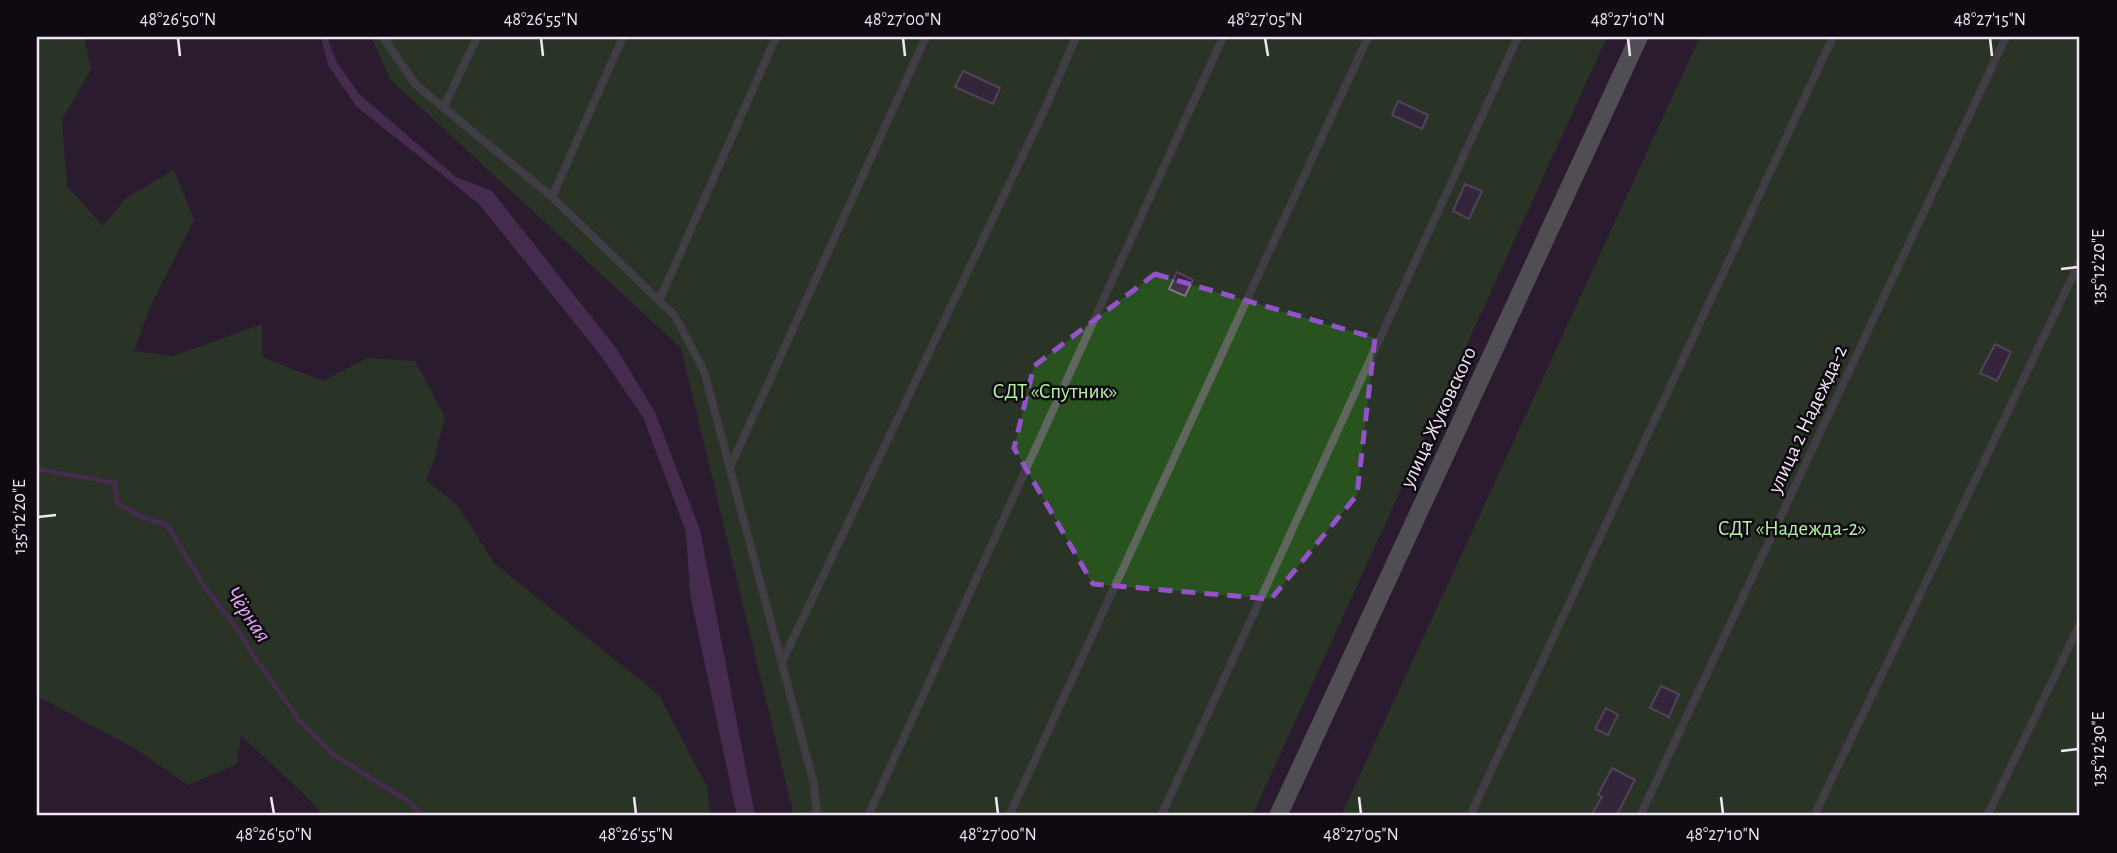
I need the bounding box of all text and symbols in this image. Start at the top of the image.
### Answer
text: 48°26'50"N [140,11,216,29]
text: 48°26'55"N [504,11,578,29]
text: 48°27'00"N [864,11,942,29]
text: 48°27'05"N [1227,11,1303,29]
text: 48°27'10"N [1591,11,1665,29]
text: 48°27'15"N [1954,11,2026,29]
text: 135°12'20"E [2090,229,2108,305]
street label: улица 2 Надежда-2 [1764,342,1851,497]
street label: улица Жуковского [1396,344,1480,492]
park label: СДТ «Спутник» [993,381,1117,402]
text: 135°12'20"E [11,479,29,555]
park label: СДТ «Надежда-2» [1718,518,1866,539]
water label: Чёрная [221,583,274,647]
text: 135°12'30"E [2090,711,2108,786]
text: 48°26'50"N [236,826,312,844]
text: 48°26'55"N [599,826,673,844]
text: 48°27'00"N [959,826,1037,844]
text: 48°27'05"N [1323,826,1399,844]
text: 48°27'10"N [1686,826,1760,844]

